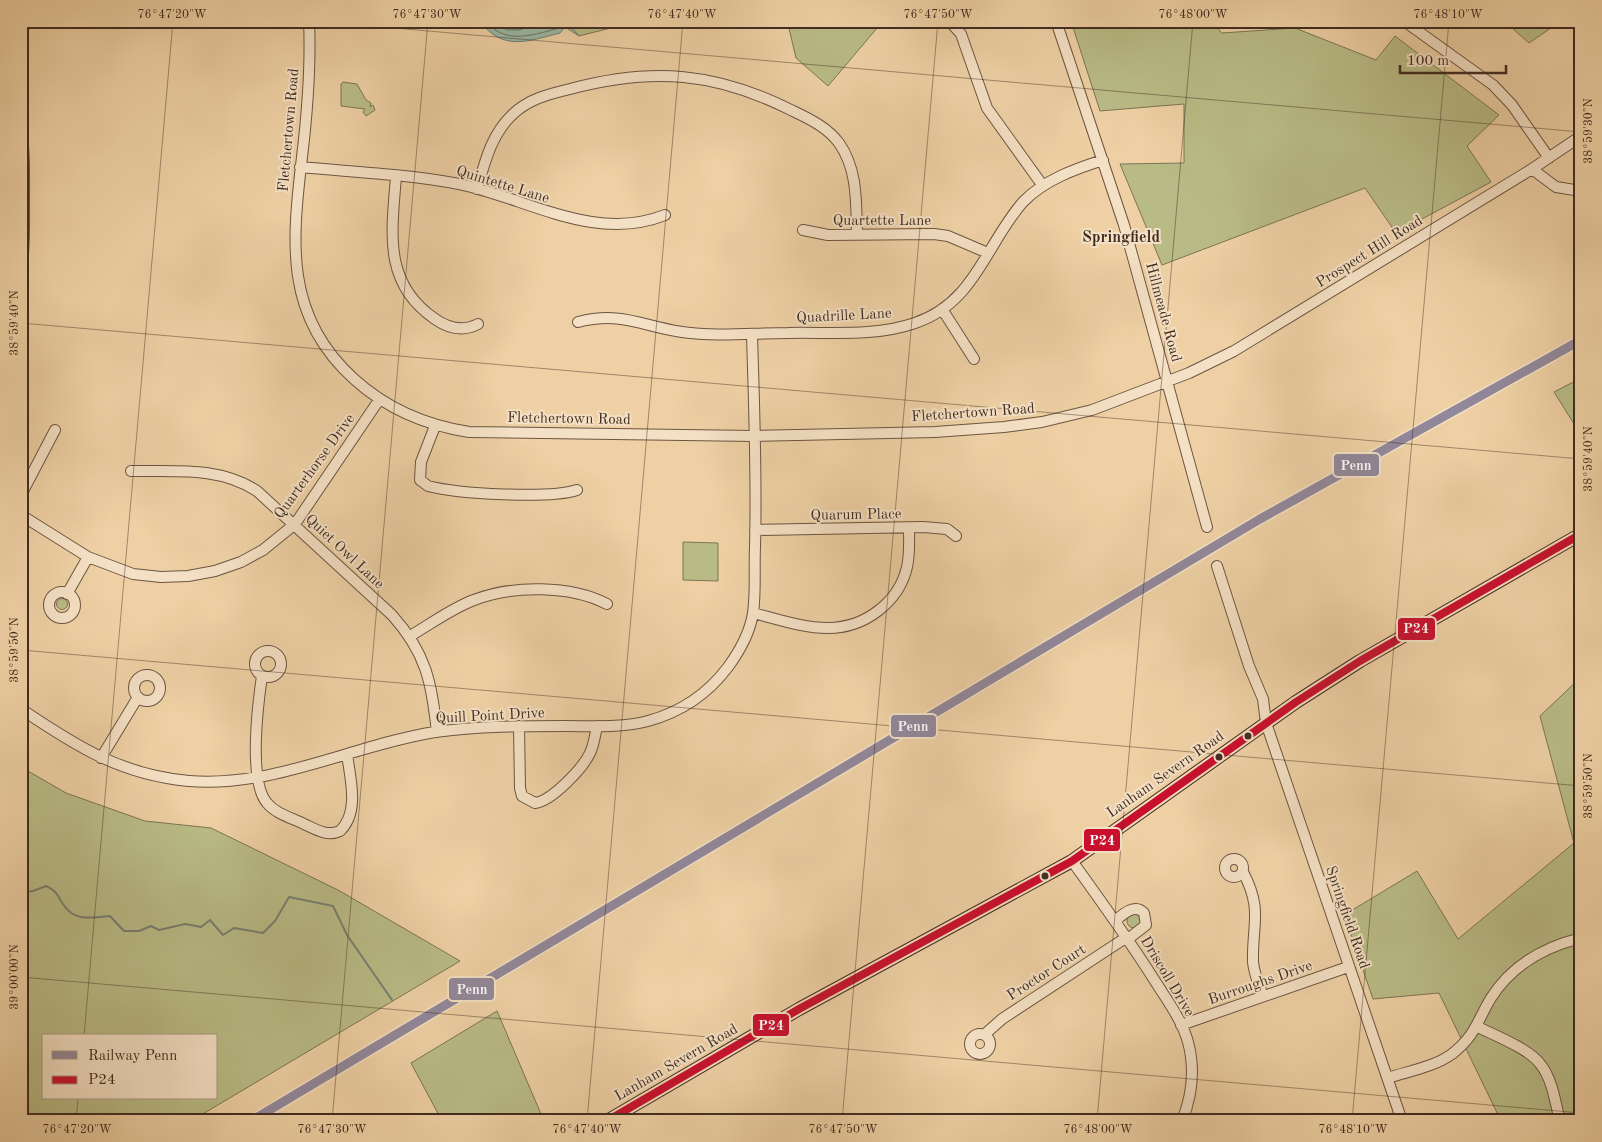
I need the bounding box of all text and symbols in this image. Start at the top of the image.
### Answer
text: 76°47'50"W [903,8,973,21]
text: 76°47'20"W [137,9,207,21]
text: 76°47'30"W [392,9,462,21]
text: 76°47'40"W [647,9,717,21]
text: 76°48'00"W [1158,9,1228,21]
text: 76°48'10"W [1413,9,1483,21]
scale bar [1400,42,1506,74]
text: 100 m [1407,54,1449,69]
street label: Fletchertown Road [277,68,302,193]
text: 38°59'30"N [1582,98,1595,164]
street label: Quintette Lane [454,164,551,207]
street label: Prospect Hill Road [1314,213,1426,291]
street label: Quartette Lane [833,214,931,229]
district label: Springfield [1082,230,1160,246]
street label: Hillmeade Road [1142,261,1183,364]
text: 38°59'40"N [8,290,21,356]
street label: Quadrille Lane [796,307,892,326]
street label: Fletchertown Road [911,402,1036,425]
street label: Fletchertown Road [507,411,631,428]
street label: Quarterhorse Drive [272,412,358,522]
text: 38°59'40"N [1582,426,1595,492]
line badge: Penn [1333,453,1380,477]
text: Penn [1340,459,1372,473]
street label: Quarum Place [810,507,902,524]
street label: Quiet Owl Lane [302,512,386,592]
text: 38°59'50"N [8,617,21,683]
line badge: P24 [1397,617,1436,641]
text: P24 [1403,622,1429,636]
street label: Quill Point Drive [435,706,545,727]
line badge: Penn [890,714,937,738]
text: Penn [897,720,929,734]
street label: Lanham Severn Road [1104,729,1227,821]
unlabelled marker [1243,731,1253,741]
unlabelled marker [1214,752,1224,762]
text: 38°59'50"N [1582,753,1595,819]
line badge: P24 [1083,828,1121,852]
text: P24 [1089,834,1115,848]
street label: Springfield Road [1322,864,1371,971]
unlabelled marker [1040,871,1050,881]
street label: Driscoll Drive [1137,934,1197,1020]
street label: Proctor Court [1005,942,1089,1004]
text: 39°00'00"N [9,944,21,1010]
street label: Burroughs Drive [1206,959,1315,1008]
line badge: Penn [448,977,495,1001]
text: Penn [456,983,488,997]
line badge: P24 [752,1013,790,1037]
text: P24 [758,1019,784,1033]
street label: Lanham Severn Road [613,1022,741,1105]
legend [42,1034,218,1100]
text: Railway Penn [88,1049,177,1064]
text: P24 [88,1073,116,1088]
text: 76°47'50"W [808,1123,878,1136]
text: 76°47'20"W [42,1124,112,1136]
text: 76°47'30"W [297,1124,367,1136]
text: 76°47'40"W [552,1124,622,1136]
text: 76°48'00"W [1063,1124,1133,1136]
text: 76°48'10"W [1318,1124,1388,1136]

